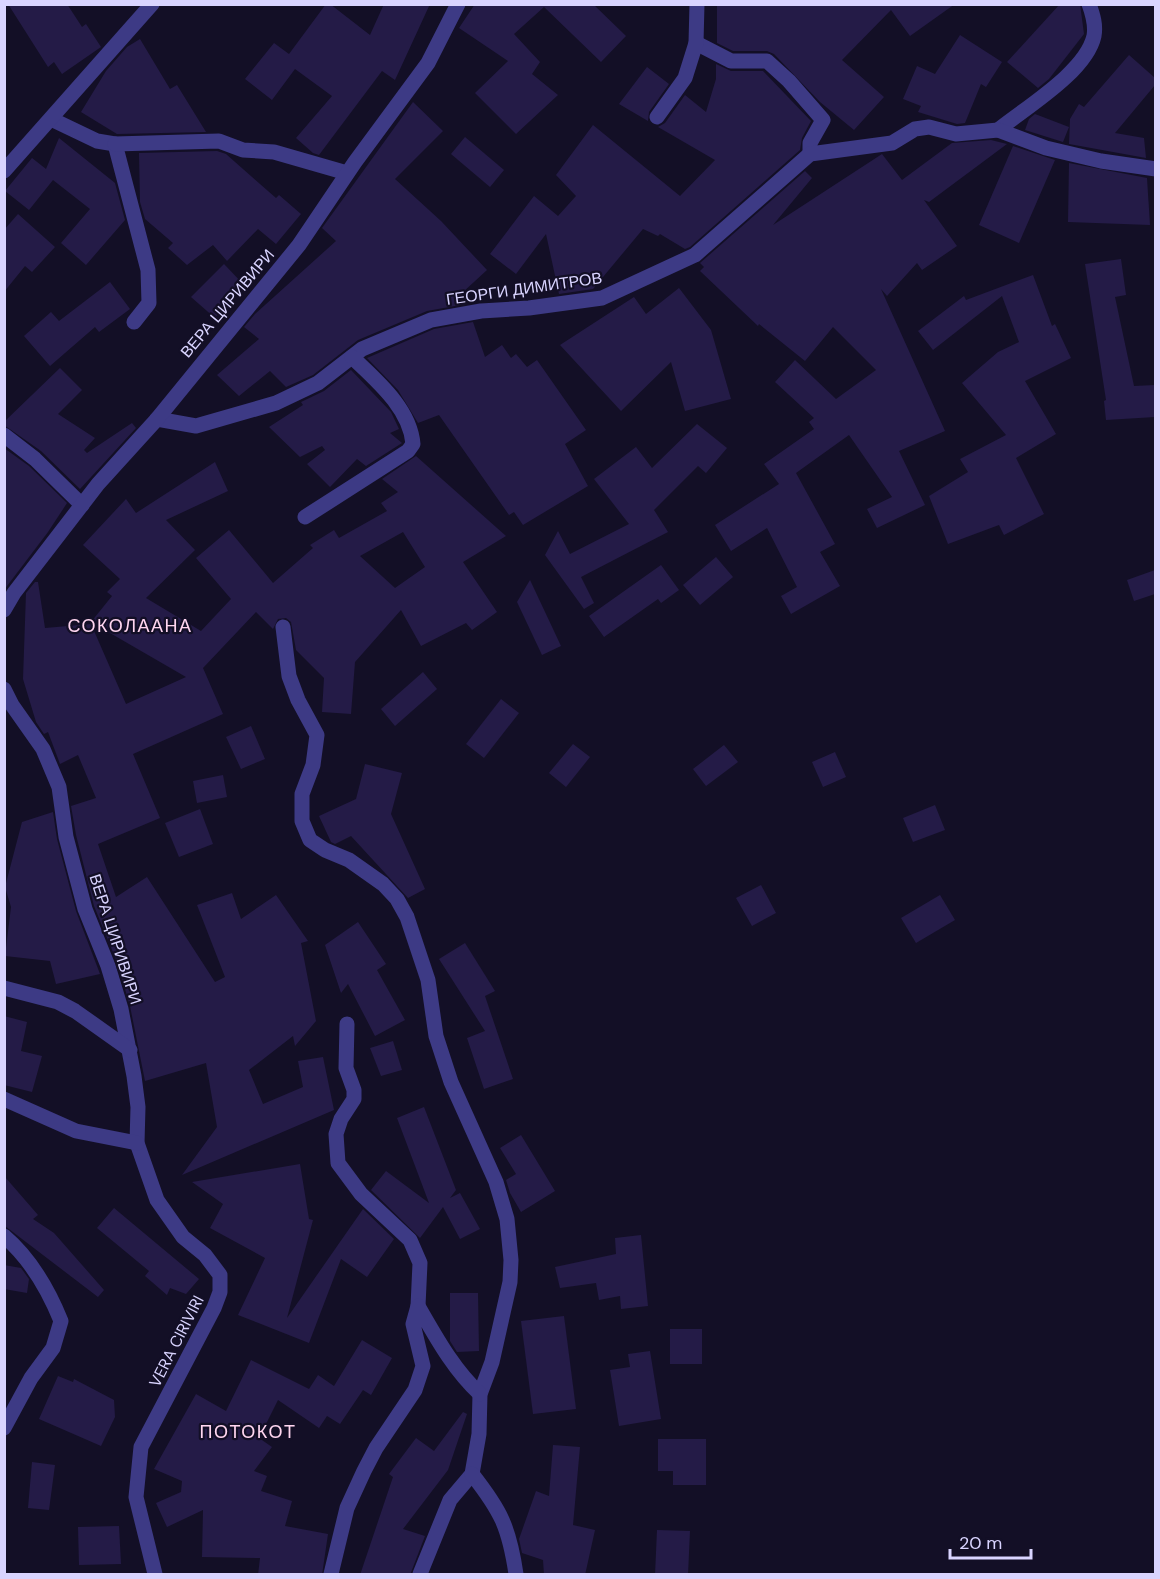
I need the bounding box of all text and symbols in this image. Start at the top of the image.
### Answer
street label: ВЕРА ЦИРИВИРИ [176,245,279,362]
street label: ГЕОРГИ ДИМИТРОВ [445,267,603,310]
district label: СОКОЛААНА [67,614,193,638]
street label: ВЕРА ЦИРИВИРИ [85,871,146,1007]
street label: VERA CIRIVIRI [144,1292,209,1391]
district label: ПОТОКОТ [200,1420,296,1444]
scale bar [950,1522,1031,1560]
text: 20 m [959,1531,1002,1555]

